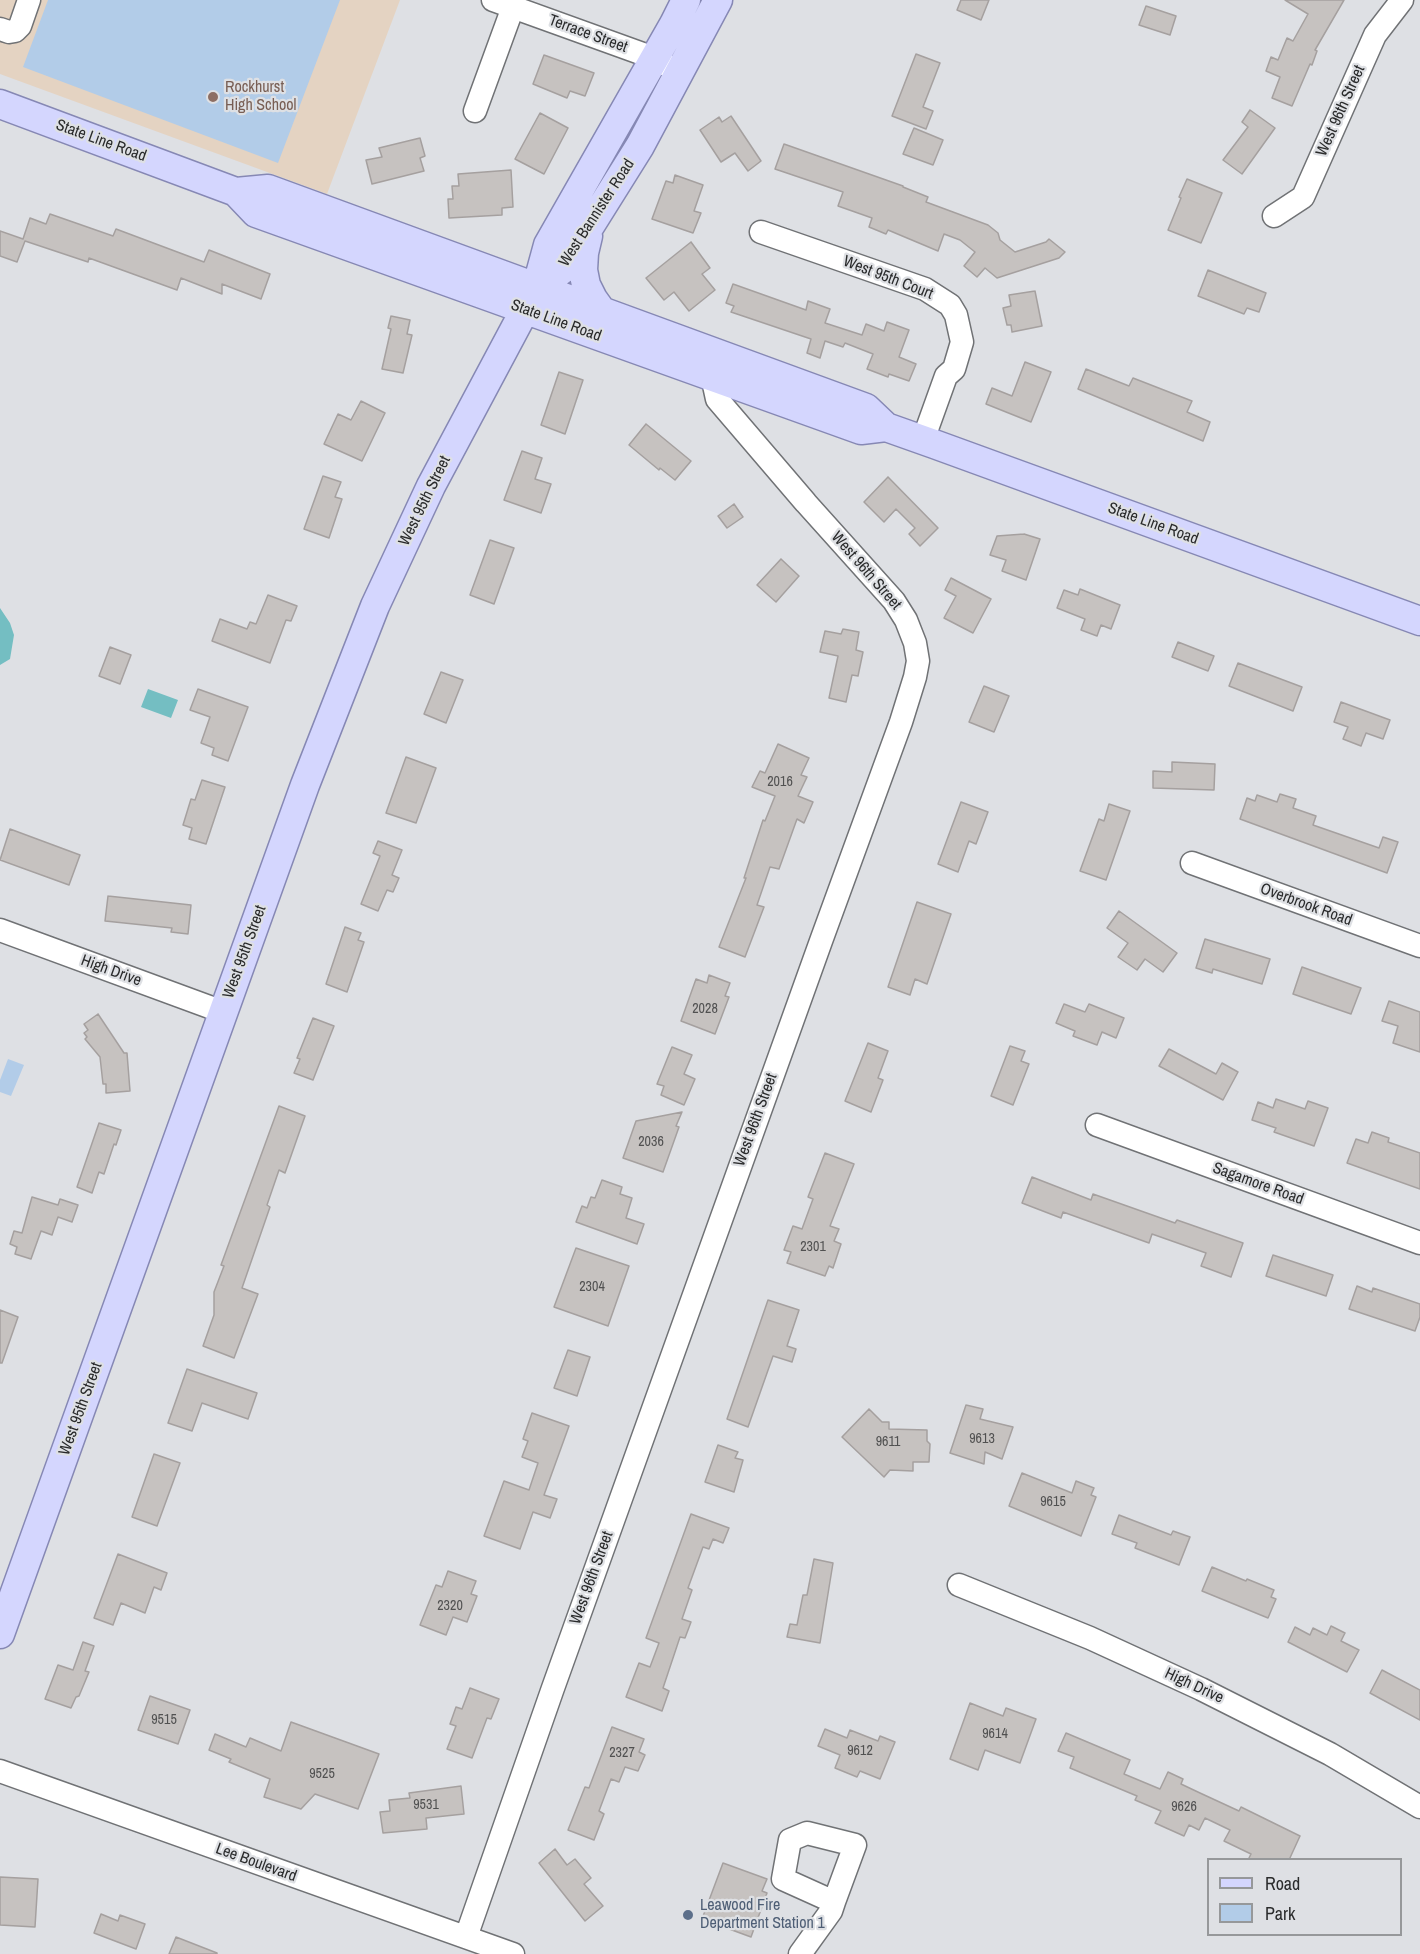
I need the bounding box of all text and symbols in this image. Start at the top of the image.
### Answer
street label: Terrace Street [546,11,630,57]
street label: West 96th Street [1312,63,1370,159]
place label: Rockhurst High School [225,78,296,116]
marker: Rockhurst High School [206,90,220,104]
street label: State Line Road [53,116,149,166]
street label: West Bannister Road [555,156,639,270]
street label: West 95th Court [840,252,936,304]
street label: State Line Road [508,296,604,346]
street label: West 95th Street [395,453,455,549]
street label: State Line Road [1105,499,1201,549]
street label: West 96th Street [827,528,905,614]
house number: 2016 [767,774,793,790]
street label: Overbrook Road [1257,880,1355,930]
street label: West 95th Street [219,903,271,1001]
street label: High Drive [78,951,144,991]
house number: 2028 [692,1001,718,1017]
street label: West 96th Street [730,1071,782,1169]
house number: 2036 [638,1134,664,1150]
street label: Sagamore Road [1210,1159,1306,1209]
house number: 2301 [800,1239,826,1255]
house number: 2304 [579,1279,605,1295]
street label: West 95th Street [55,1360,107,1458]
house number: 9613 [969,1431,995,1447]
house number: 9611 [876,1434,900,1450]
house number: 9615 [1040,1494,1066,1510]
street label: West 96th Street [566,1529,618,1627]
house number: 2320 [437,1598,463,1614]
street label: High Drive [1162,1664,1226,1708]
house number: 9515 [151,1712,177,1728]
house number: 9614 [982,1726,1008,1742]
house number: 9612 [847,1743,873,1759]
house number: 2327 [609,1745,635,1761]
house number: 9525 [309,1766,335,1782]
house number: 9531 [413,1797,439,1813]
house number: 9626 [1171,1799,1197,1815]
street label: Lee Boulevard [213,1840,299,1886]
legend [1207,1858,1402,1936]
text: Road [1265,1871,1300,1896]
place label: Leawood Fire Department Station 1 [700,1896,825,1934]
text: Park [1265,1901,1295,1926]
marker: Leawood Fire Department Station 1 [681,1908,695,1922]

